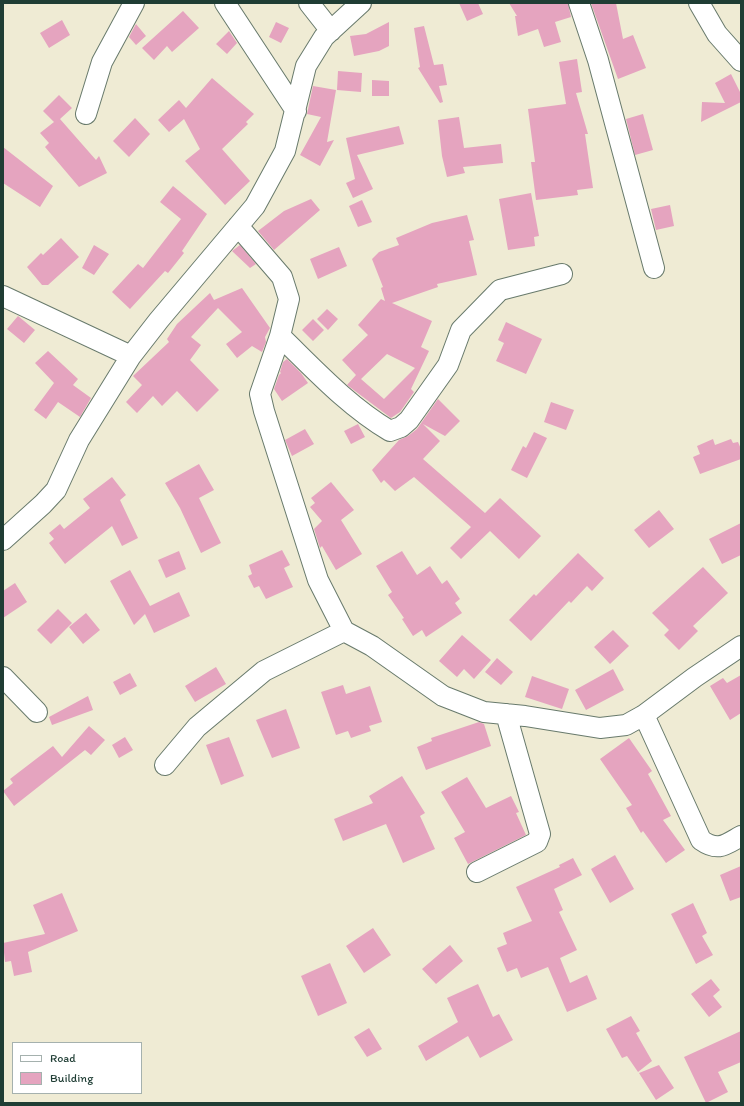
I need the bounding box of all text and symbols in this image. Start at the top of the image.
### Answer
legend [12,1042,142,1094]
text: Road [50,1051,76,1065]
text: Building [50,1071,93,1085]

